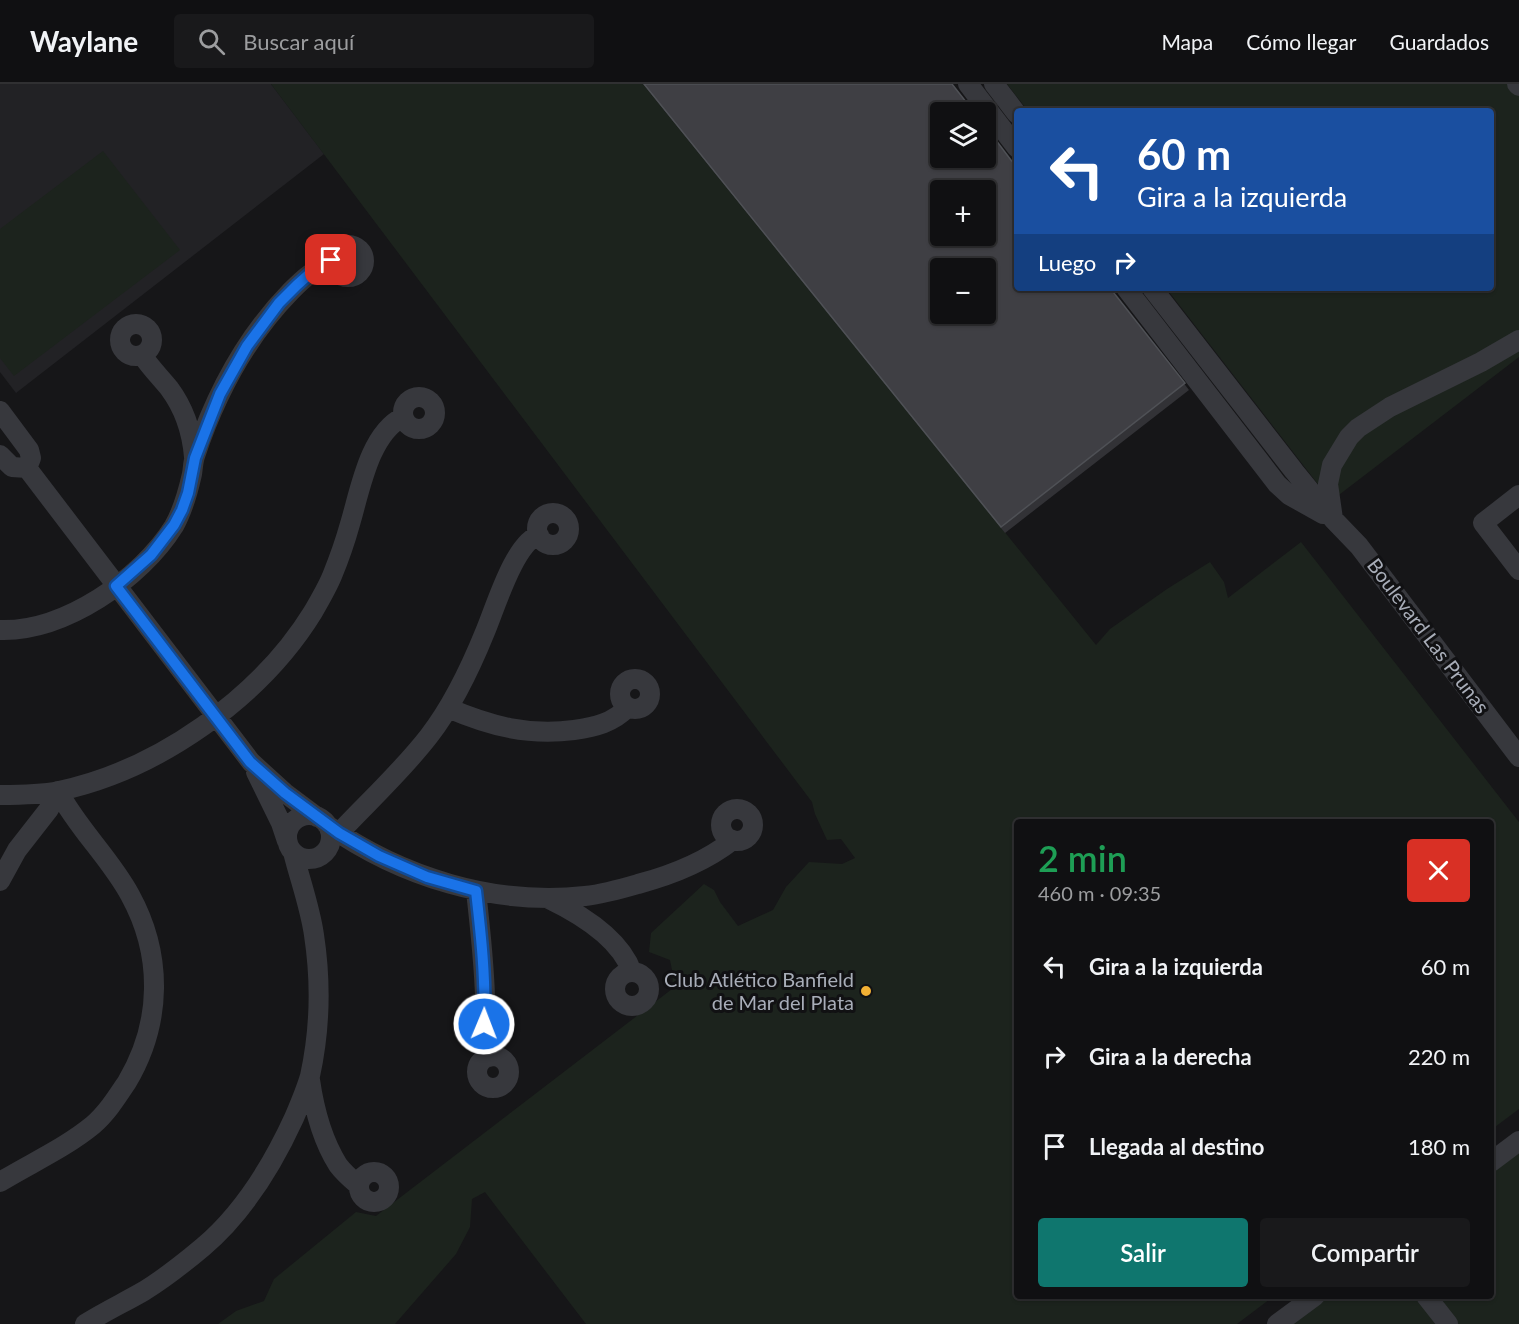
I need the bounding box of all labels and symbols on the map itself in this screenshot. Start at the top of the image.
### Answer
pin [305,234,356,285]
street label: Boulevard Las Prunas [1363,553,1495,718]
place label: Club Atlético Banfield de Mar del Plata [664,967,854,1014]
marker: Club Atlético Banfield de Mar del Plata [859,984,873,998]
position arrow [452,992,516,1056]

